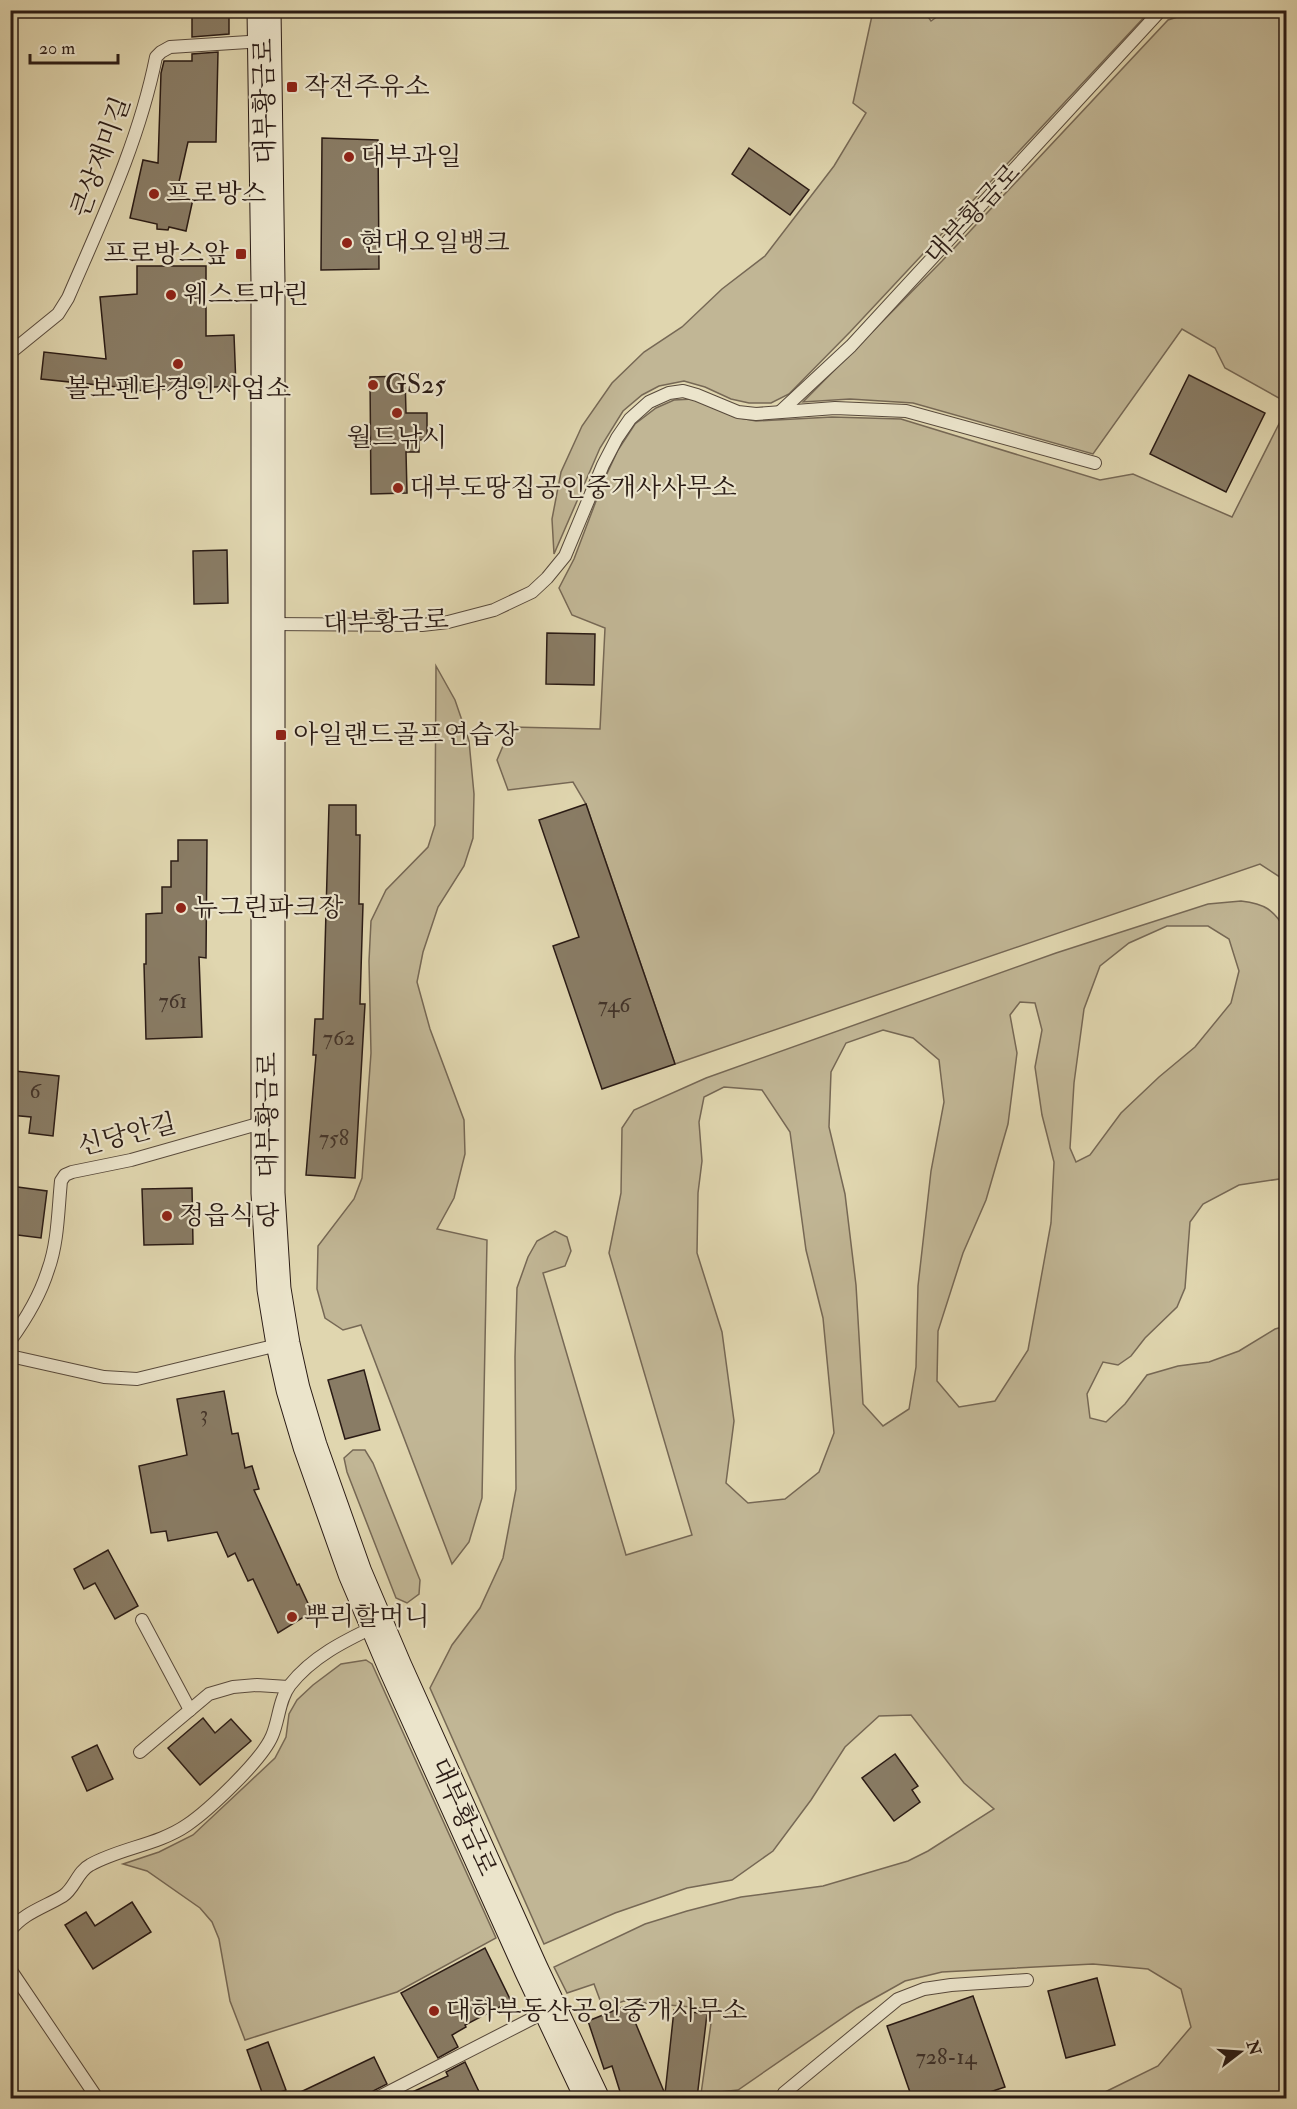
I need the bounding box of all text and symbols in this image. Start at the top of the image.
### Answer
scale bar [30,27,118,65]
text: 20 m [39,37,75,60]
street label: 대부황금로 [248,38,282,164]
place label: 작전주유소 [304,71,430,103]
marker: 작전주유소 [285,80,299,94]
street label: 큰상재미길 [64,93,138,221]
place label: 대부과일 [361,141,461,173]
marker: 대부과일 [342,150,356,164]
street label: 대부황금로 [918,157,1028,271]
place label: 프로방스 [166,178,266,210]
marker: 프로방스 [147,187,161,201]
place label: 현대오일뱅크 [359,227,510,259]
marker: 현대오일뱅크 [340,236,354,250]
place label: 프로방스앞 [103,238,230,270]
marker: 프로방스앞 [234,247,248,261]
place label: 웨스트마린 [183,279,309,311]
marker: 웨스트마린 [164,288,178,302]
marker: 볼보펜타경인사업소 [171,357,185,371]
place label: GS25 [385,369,446,401]
place label: 볼보펜타경인사업소 [65,373,291,405]
marker: GS25 [366,378,380,392]
marker: 월드낚시 [390,406,404,420]
place label: 월드낚시 [347,422,447,454]
place label: 대부도땅집공인중개사사무소 [410,472,737,504]
marker: 대부도땅집공인중개사사무소 [391,481,405,495]
street label: 대부황금로 [323,604,449,640]
place label: 아일랜드골프연습장 [293,719,519,751]
marker: 아일랜드골프연습장 [274,728,288,742]
place label: 뉴그린파크장 [193,892,344,924]
marker: 뉴그린파크장 [174,901,188,915]
house number: 761 [159,987,187,1015]
house number: 746 [598,991,632,1019]
house number: 762 [323,1024,355,1052]
street label: 대부황금로 [252,1052,284,1178]
house number: 6 [29,1077,42,1105]
street label: 신당안길 [74,1107,180,1163]
house number: 758 [319,1124,349,1152]
place label: 정읍식당 [179,1200,279,1232]
marker: 정읍식당 [160,1209,174,1223]
house number: 3 [200,1400,208,1428]
place label: 뿌리할머니 [304,1601,430,1633]
marker: 뿌리할머니 [285,1610,299,1624]
street label: 대부황금로 [423,1753,503,1881]
place label: 대하부동산공인중개사무소 [446,1995,747,2027]
marker: 대하부동산공인중개사무소 [427,2004,441,2018]
north arrow [1210,2022,1270,2082]
text: N [1241,2037,1265,2058]
house number: 728-14 [916,2043,977,2071]

